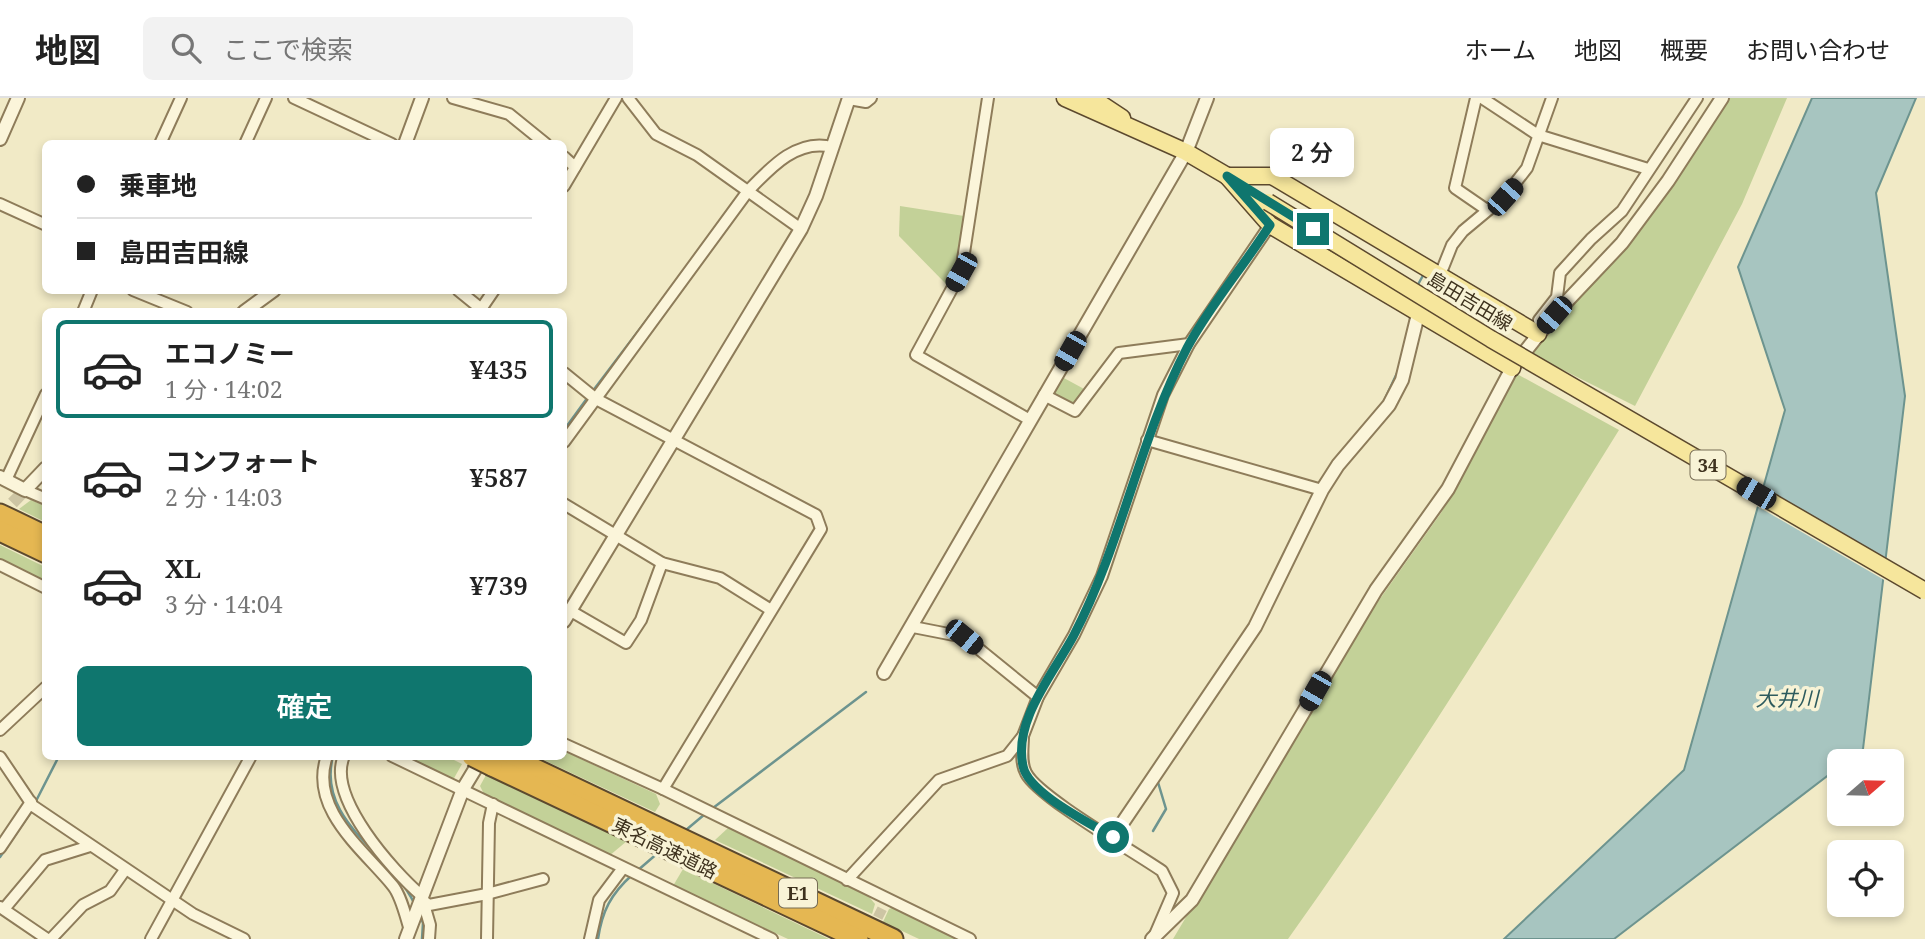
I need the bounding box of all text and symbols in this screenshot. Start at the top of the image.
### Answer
search box [143,17,633,80]
text: 地図 [35,27,101,72]
icon: search [167,29,205,67]
text: ここで検索 [223,31,353,67]
text: ホーム [1465,33,1536,66]
text: 地図 [1574,33,1622,66]
text: 概要 [1660,33,1708,66]
text: お問い合わせ [1746,33,1890,66]
callout: 2 分 [1271,128,1355,176]
text: 2 分 [1291,136,1333,168]
text: 乗車地 [119,167,197,203]
car [1484,174,1527,220]
route end [1297,213,1329,245]
text: 島田吉田線 [119,234,249,270]
car [942,249,981,295]
street label: 島田吉田線 [1423,265,1517,337]
car [1533,292,1576,338]
car [1051,328,1090,374]
text: エコノミー [165,335,295,371]
icon: car [81,338,144,401]
text: ¥435 [469,351,528,387]
text: 1 分 · 14:02 [165,373,283,405]
text: コンフォート [165,443,320,479]
icon: car [81,446,144,509]
road number: 34 [1690,450,1726,480]
text: ¥587 [469,459,528,495]
car [1733,473,1780,513]
text: 2 分 · 14:03 [165,481,283,513]
text: XL [165,550,201,586]
icon: car [81,554,144,617]
text: ¥739 [469,567,528,603]
text: 3 分 · 14:04 [165,588,283,620]
car [942,616,987,658]
button: 確定 [77,666,532,746]
car [1296,668,1335,714]
water label: 大井川 [1756,684,1820,712]
north arrow [1827,749,1904,826]
map controls [1827,749,1904,917]
street label: 東名高速道路 [608,811,722,885]
route start [1097,821,1129,853]
button: locate [1827,840,1904,917]
road number: E1 [779,878,817,908]

